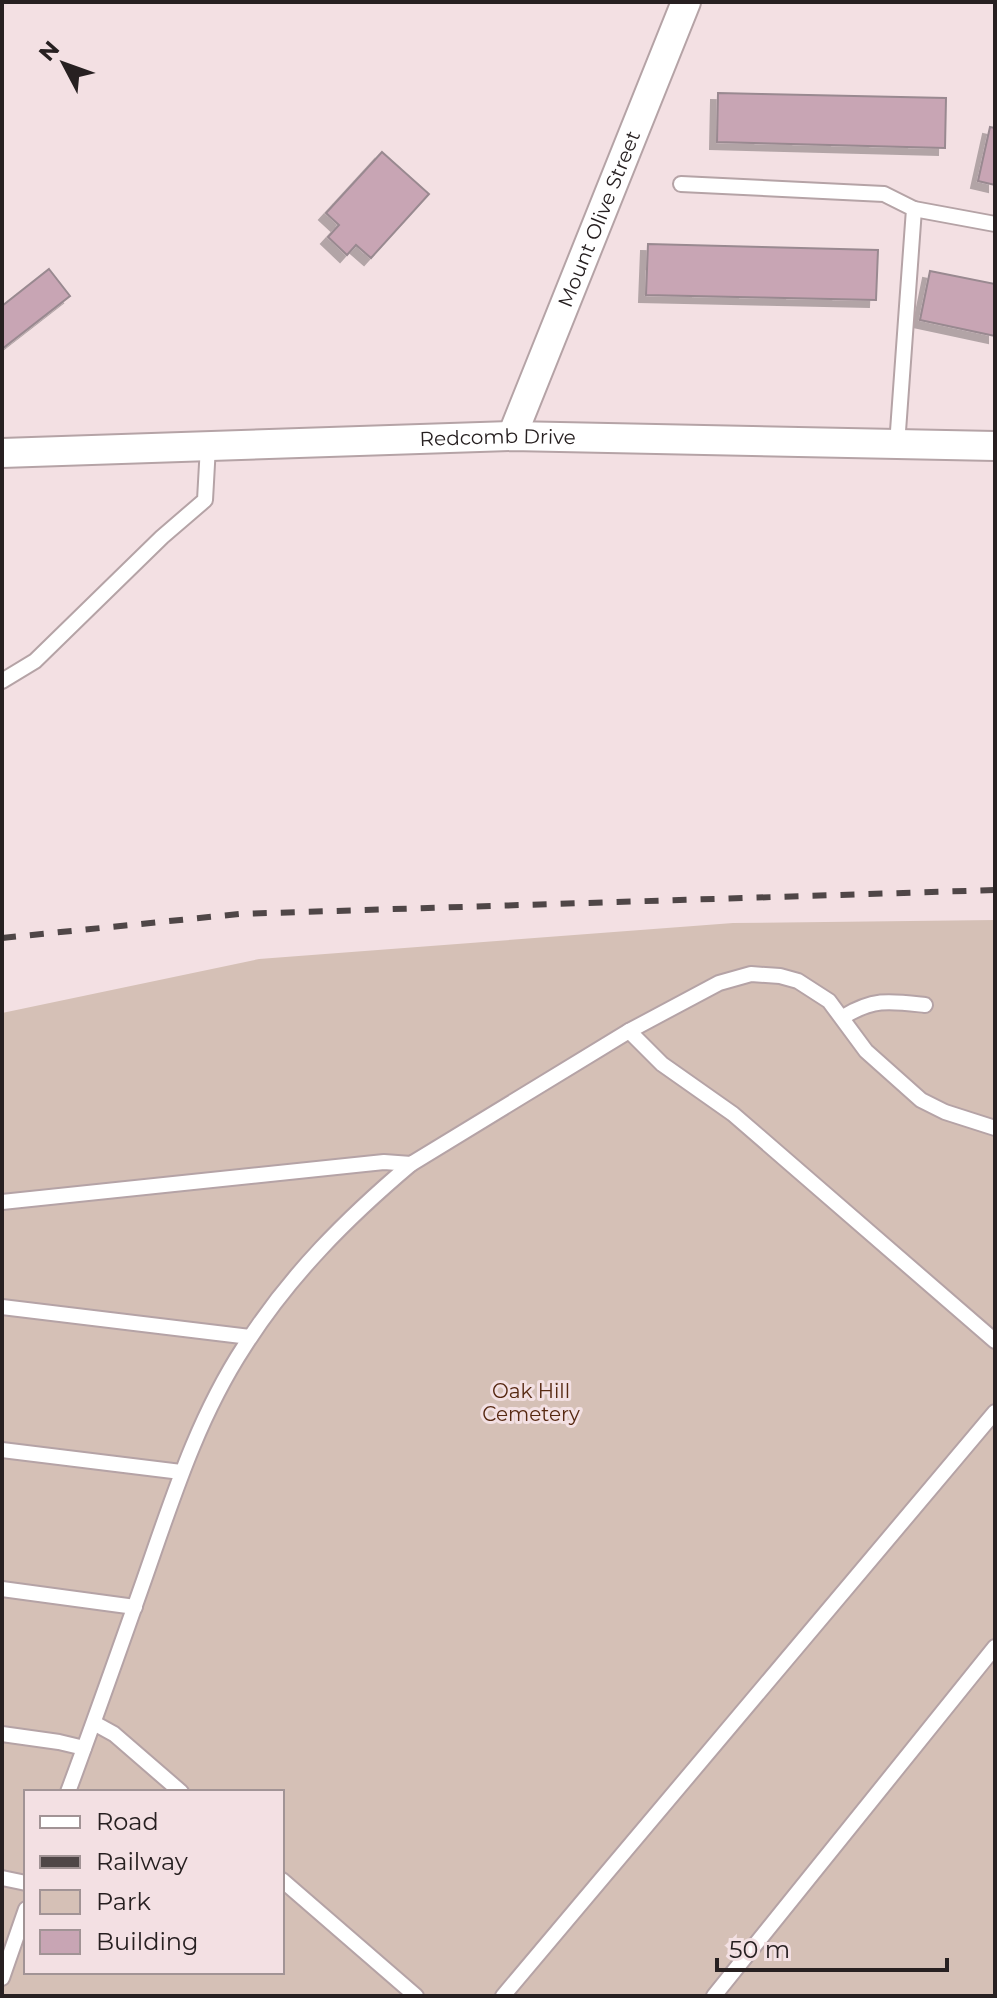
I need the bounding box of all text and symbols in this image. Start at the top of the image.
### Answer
north arrow [24,24,104,104]
text: N [33,36,65,67]
street label: Mount Olive Street [553,127,645,311]
street label: Redcomb Drive [419,424,576,451]
park label: Oak Hill Cemetery [482,1379,580,1426]
legend [24,1790,284,1974]
text: Road [96,1807,159,1836]
text: Railway [96,1847,188,1876]
text: Park [96,1887,151,1916]
scale bar [717,1922,947,1972]
text: Building [96,1927,199,1956]
text: 50 m [729,1935,790,1964]

